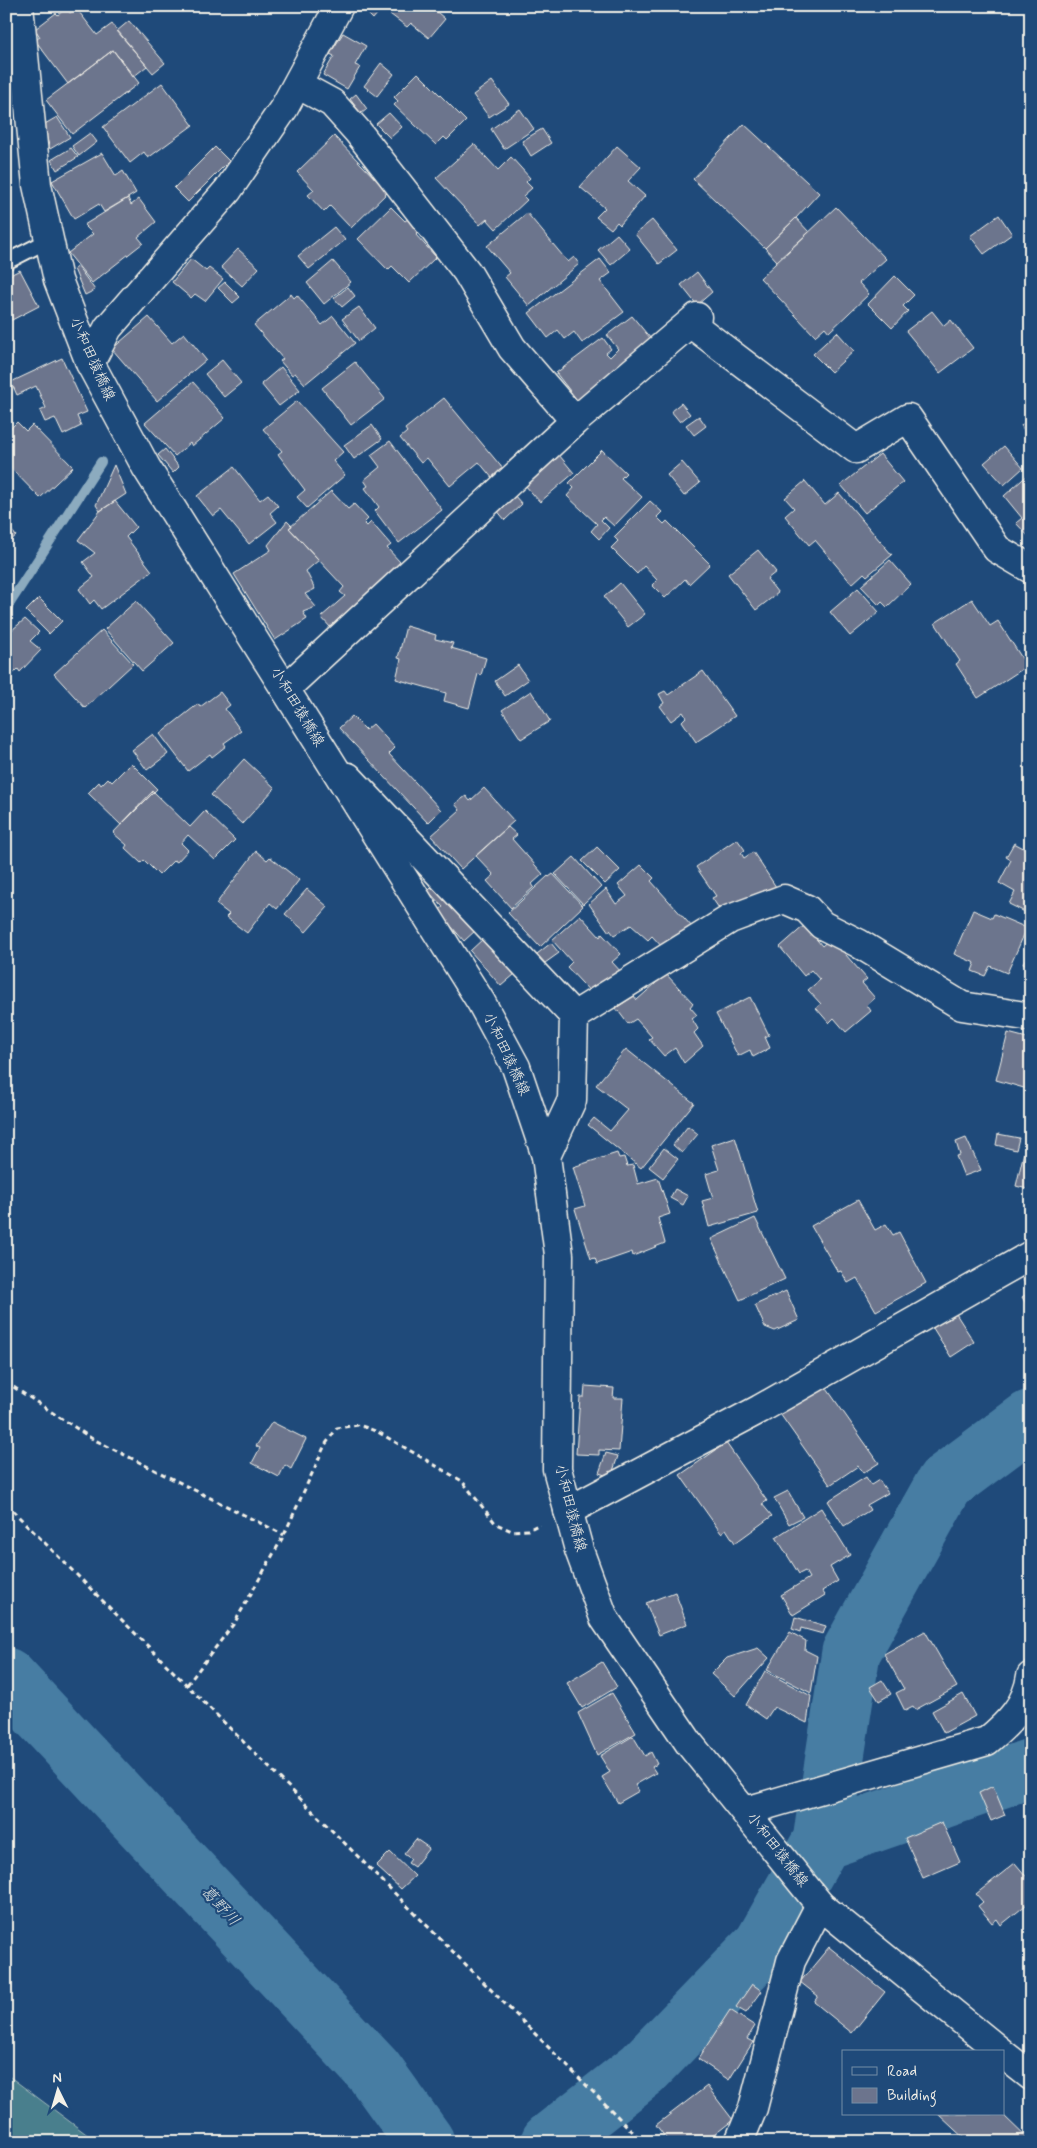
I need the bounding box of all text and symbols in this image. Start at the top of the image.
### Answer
street label: 小和田猿橋線 [65,314,119,404]
street label: 小和田猿橋線 [265,663,329,751]
street label: 小和田猿橋線 [478,1009,534,1099]
street label: 小和田猿橋線 [549,1462,591,1554]
street label: 小和田猿橋線 [741,1808,813,1892]
water label: 葛野川 [196,1881,244,1931]
legend [842,2050,1004,2116]
text: Road [887,2062,917,2082]
north arrow [32,2066,82,2116]
text: N [52,2069,62,2087]
text: Building [887,2086,937,2107]

